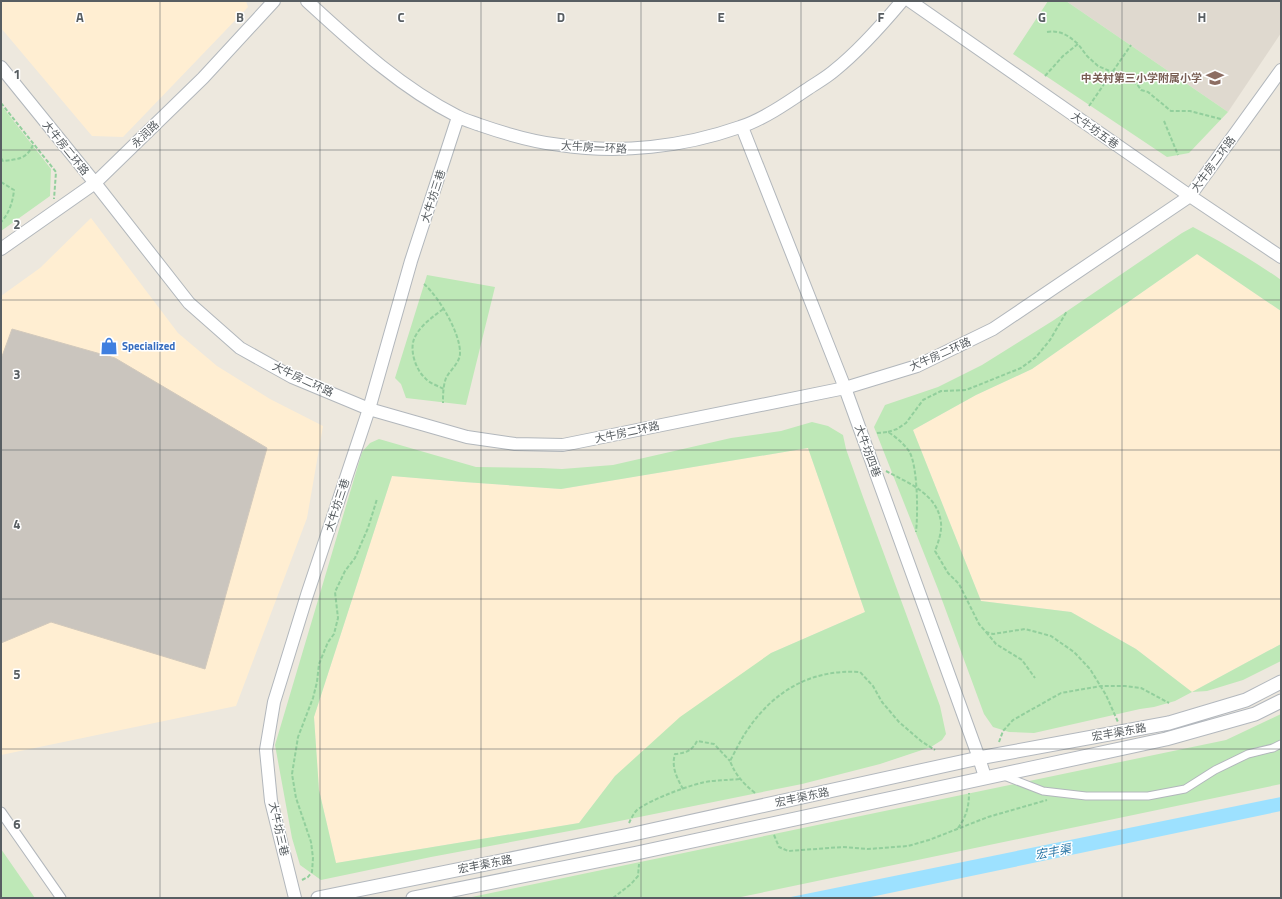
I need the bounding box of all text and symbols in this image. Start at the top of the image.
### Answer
text: A [76,7,84,27]
text: B [236,7,244,27]
text: C [397,7,405,27]
text: D [557,7,565,27]
text: E [717,7,725,27]
text: F [878,7,885,27]
text: G [1038,7,1046,27]
text: H [1198,7,1206,27]
text: 1 [13,64,21,84]
school or university icon: 中关村第三小学附属小学 [1205,68,1225,88]
place label: 中关村第三小学附属小学 [1081,70,1202,86]
street label: 大牛坊五巷 [1068,108,1122,152]
street label: 大牛房二环路 [39,117,93,179]
street label: 永润路 [128,117,162,151]
street label: 大牛房二环路 [1187,133,1239,195]
street label: 大牛房一环路 [561,137,627,157]
street label: 大牛坊三巷 [417,167,449,225]
text: 2 [13,214,21,234]
street label: 大牛房二环路 [907,333,973,375]
shop icon: Specialized [99,336,119,356]
place label: Specialized [122,338,175,354]
street label: 大牛房二环路 [270,358,336,400]
text: 3 [13,364,21,384]
street label: 大牛房二环路 [593,417,661,447]
street label: 大牛坊四巷 [851,422,885,480]
street label: 大牛坊三巷 [321,476,353,534]
text: 4 [13,514,21,534]
text: 5 [13,664,21,684]
street label: 宏丰渠东路 [1091,719,1147,745]
street label: 宏丰渠东路 [773,783,831,811]
street label: 大牛坊三巷 [265,800,293,858]
text: 6 [13,814,21,834]
water label: 宏丰渠 [1033,838,1074,864]
street label: 宏丰渠东路 [456,851,514,877]

